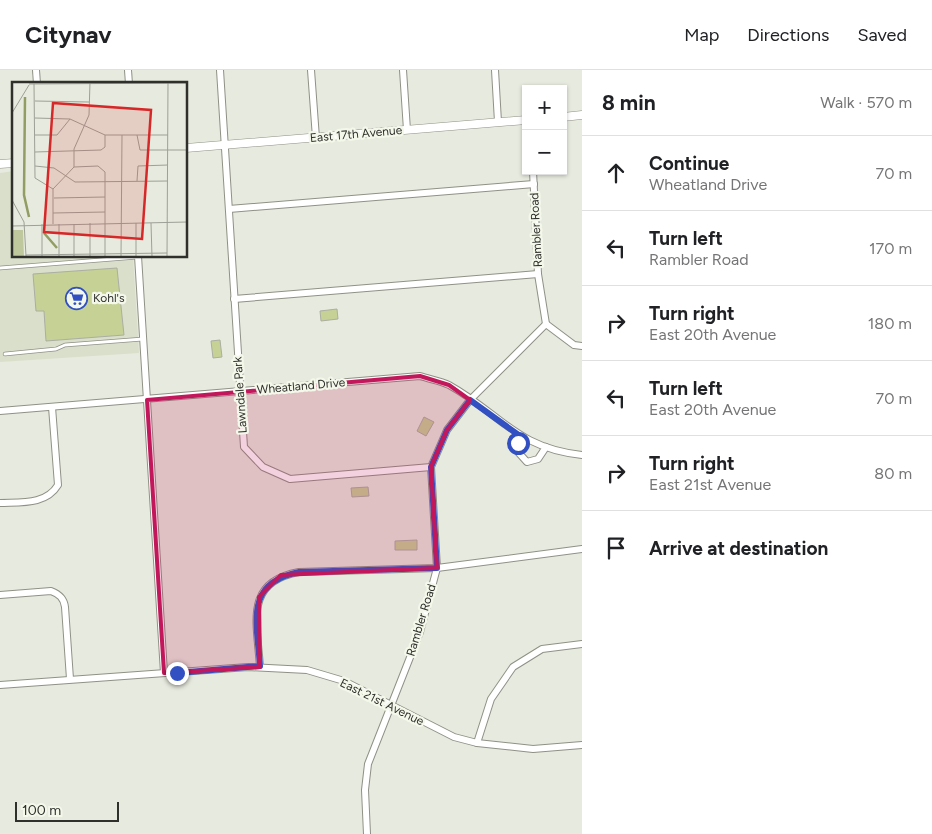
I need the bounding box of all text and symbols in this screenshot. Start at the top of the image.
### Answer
text: Citynav [25,20,112,49]
text: Map [684,24,719,46]
text: Directions [747,24,829,46]
text: Saved [857,24,907,46]
inset map [12,82,188,258]
map controls [522,85,567,175]
button: + [522,85,567,130]
text: 8 min [602,90,656,115]
text: Walk · 570 m [820,93,912,112]
street label: East 17th Avenue [309,123,403,145]
button: − [522,130,567,175]
text: Continue [649,152,729,175]
icon: ahead [602,159,630,187]
text: 70 m [876,164,912,183]
text: Wheatland Drive [649,175,767,194]
street label: Rambler Road [527,192,545,268]
text: Turn left [649,227,723,250]
icon: left [602,234,630,262]
text: 170 m [869,239,912,258]
text: Rambler Road [649,250,749,269]
supermarket icon: Kohl's [65,286,89,310]
place label: Kohl's [93,291,125,305]
text: Turn right [649,302,735,325]
icon: right [602,309,630,337]
text: 180 m [868,314,912,333]
text: East 20th Avenue [649,325,776,344]
street label: Lawndale Park [230,356,250,434]
street label: Wheatland Drive [256,375,346,397]
text: Turn left [649,377,723,400]
icon: left [602,384,630,412]
text: 70 m [876,389,912,408]
text: East 20th Avenue [649,400,776,419]
route start [507,432,530,455]
text: Turn right [649,452,735,475]
icon: right [602,459,630,487]
text: 80 m [874,464,912,483]
text: East 21st Avenue [649,475,771,494]
icon: arrive [602,534,630,562]
text: Arrive at destination [649,537,828,560]
street label: Rambler Road [403,582,439,658]
route end [166,662,189,685]
street label: East 21st Avenue [338,676,427,729]
scale bar [15,799,119,822]
text: 100 m [22,802,61,819]

